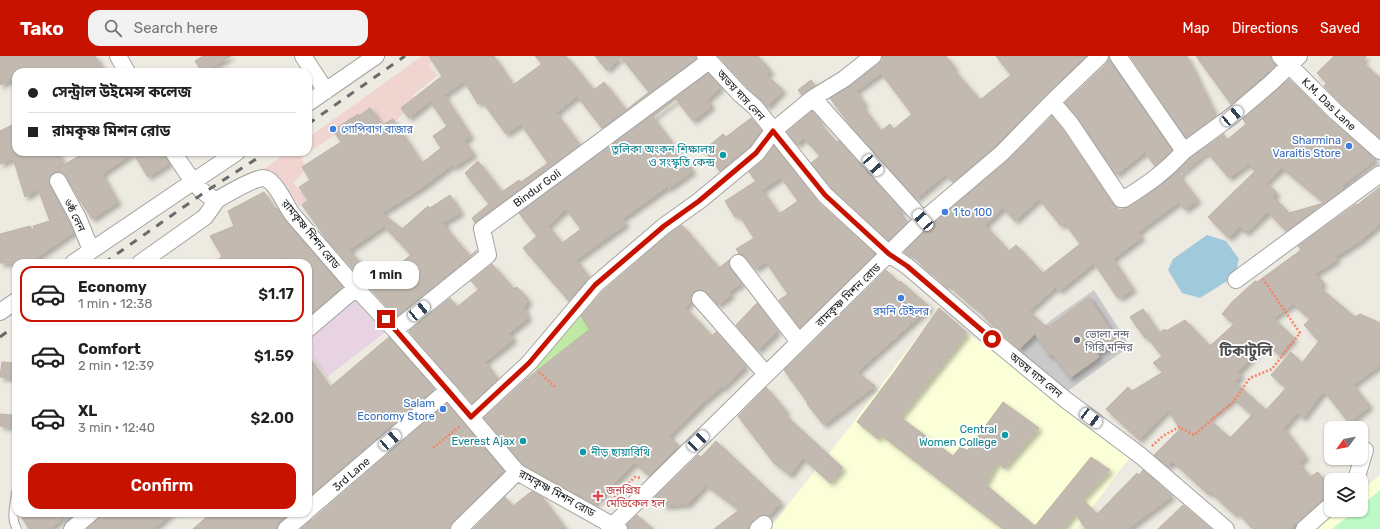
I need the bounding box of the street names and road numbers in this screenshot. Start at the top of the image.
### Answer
street label: অভয় দাস লেন [713,67,768,124]
street label: K.M. Das Lane [1299,75,1359,134]
street label: Bindur Goli [511,167,564,210]
street label: ৬ষ্ঠ লেন [61,196,89,234]
street label: রামকৃষ্ণ মিশন রোড [277,196,343,272]
street label: রামকৃষ্ণ মিশন রোড [812,261,884,331]
street label: অভয় দাস লেন [1006,349,1065,401]
street label: 3rd Lane [330,455,373,494]
street label: রামকৃষ্ণ মিশন রোড [515,467,597,521]

